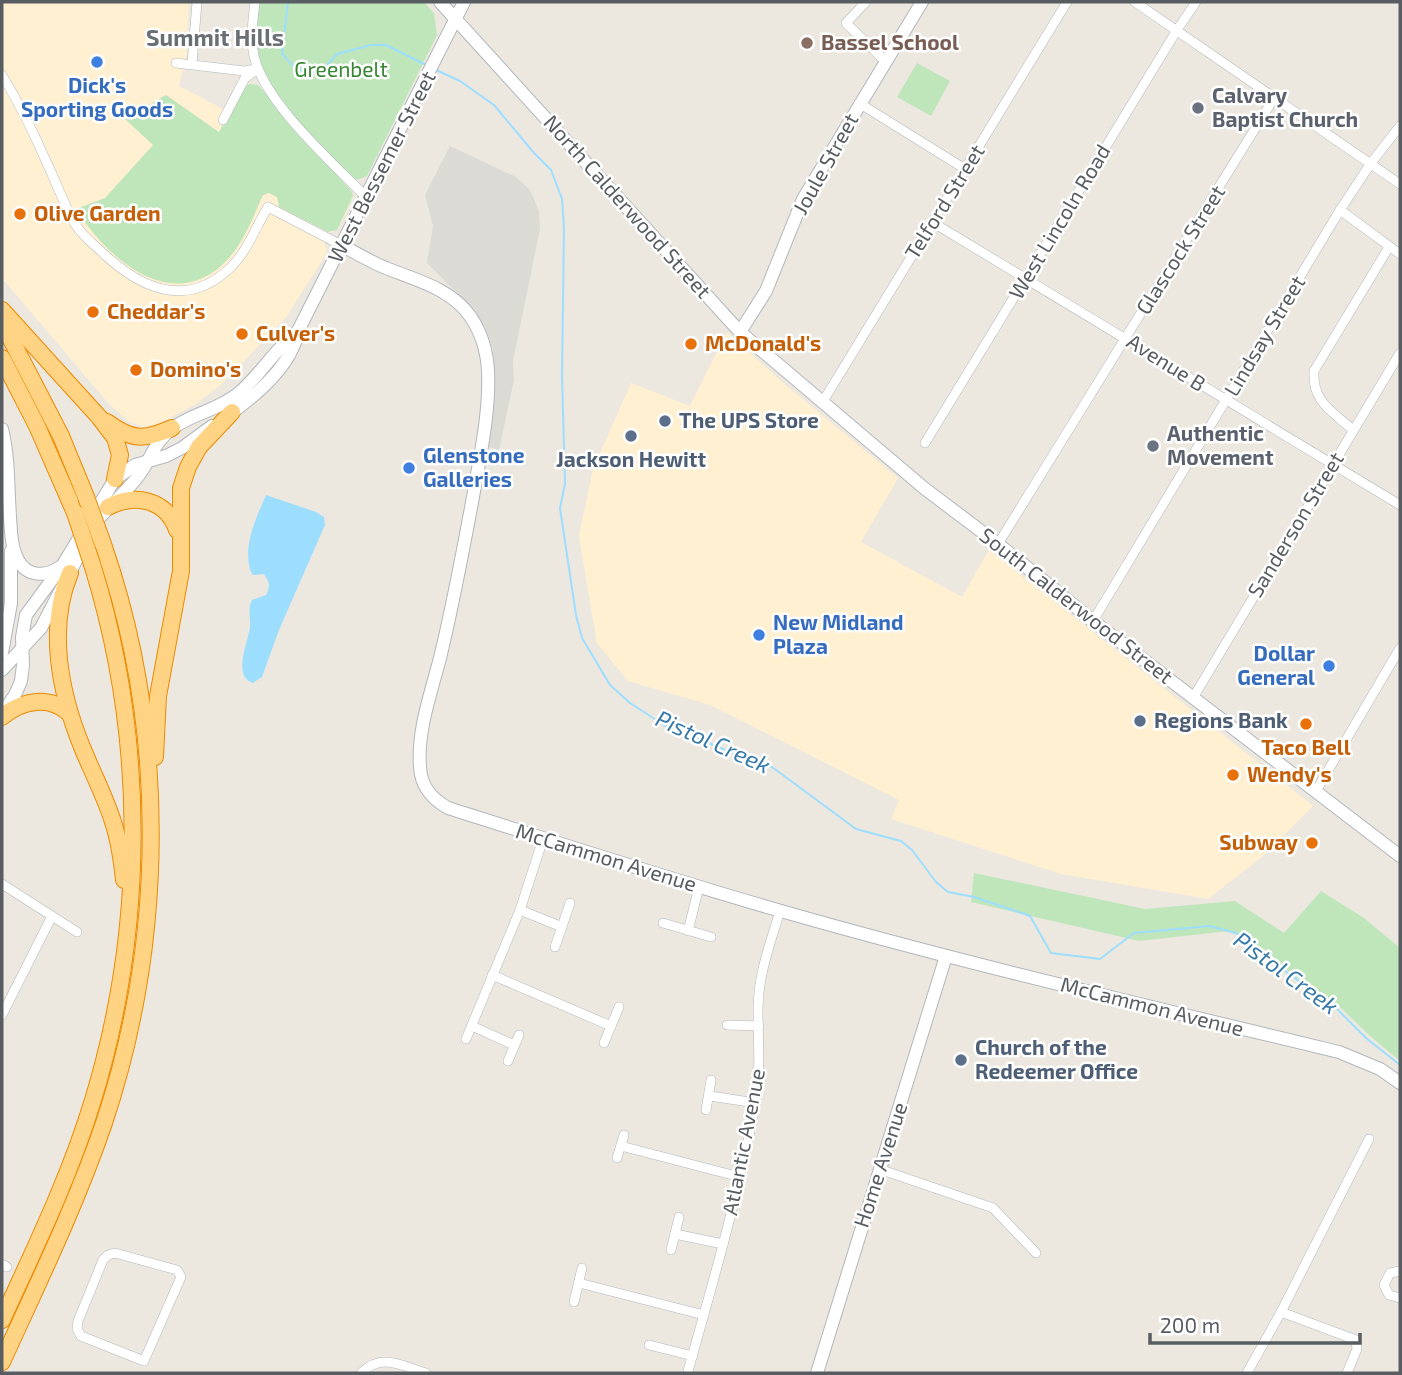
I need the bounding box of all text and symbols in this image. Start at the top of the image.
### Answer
district label: Summit Hills [146,23,284,51]
place label: Bassel School [821,29,959,54]
marker: Bassel School [799,35,815,51]
marker: Dick's Sporting Goods [89,54,105,70]
park label: Greenbelt [294,56,388,81]
street label: West Bessemer Street [321,66,440,266]
place label: Dick's Sporting Goods [21,72,173,121]
place label: Calvary Baptist Church [1212,82,1358,131]
marker: Calvary Baptist Church [1190,100,1206,116]
street label: Joule Street [787,108,863,218]
street label: North Calderwood Street [539,109,717,303]
street label: Telford Street [899,139,989,263]
street label: West Lincoln Road [1003,139,1115,303]
street label: Glascock Street [1130,180,1229,318]
place label: Olive Garden [34,200,161,225]
marker: Olive Garden [12,206,28,222]
street label: Lindsay Street [1218,270,1309,400]
place label: Cheddar's [107,298,205,323]
marker: Cheddar's [85,304,101,320]
place label: Culver's [256,320,335,345]
marker: Culver's [234,326,250,342]
street label: Avenue B [1123,328,1211,396]
place label: McDonald's [705,330,821,355]
marker: McDonald's [683,336,699,352]
place label: Domino's [150,356,241,381]
marker: Domino's [128,362,144,378]
place label: The UPS Store [679,407,819,432]
marker: The UPS Store [657,413,673,429]
place label: Authentic Movement [1167,420,1274,469]
marker: Jackson Hewitt [623,428,639,444]
marker: Authentic Movement [1145,438,1161,454]
place label: Glenstone Galleries [423,442,525,491]
place label: Jackson Hewitt [556,446,706,471]
street label: Sanderson Street [1241,447,1348,601]
marker: Glenstone Galleries [401,460,417,476]
street label: South Calderwood Street [975,522,1178,688]
place label: New Midland Plaza [773,609,904,658]
marker: New Midland Plaza [751,627,767,643]
place label: Dollar General [1237,640,1315,689]
marker: Dollar General [1321,658,1337,674]
water label: Pistol Creek [652,703,775,779]
place label: Regions Bank [1154,707,1288,732]
marker: Regions Bank [1132,713,1148,729]
marker: Taco Bell [1298,716,1314,732]
place label: Taco Bell [1261,734,1351,759]
place label: Wendy's [1247,761,1332,787]
marker: Wendy's [1225,767,1241,783]
street label: McCammon Avenue [513,817,700,896]
place label: Subway [1219,829,1298,855]
marker: Subway [1304,835,1320,851]
water label: Pistol Creek [1229,925,1344,1019]
street label: McCammon Avenue [1058,971,1246,1040]
place label: Church of the Redeemer Office [975,1034,1138,1083]
marker: Church of the Redeemer Office [953,1052,969,1068]
street label: Atlantic Avenue [716,1066,769,1217]
street label: Home Avenue [848,1099,912,1230]
scale bar [1150,1302,1360,1346]
text: 200 m [1160,1312,1220,1337]

